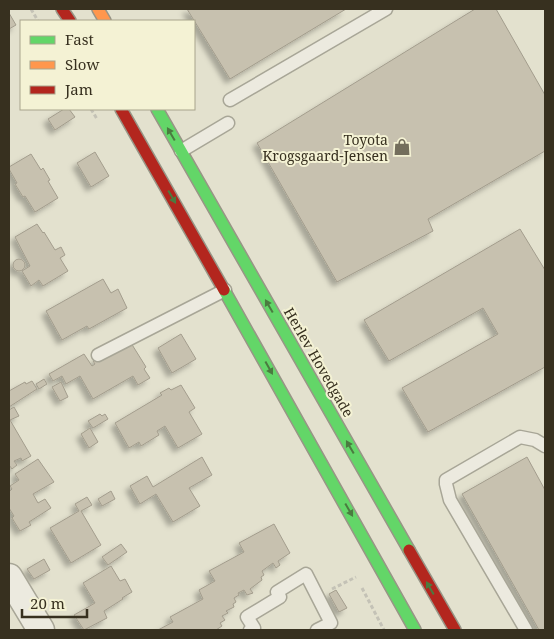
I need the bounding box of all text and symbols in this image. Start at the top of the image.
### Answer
legend [20,20,195,110]
text: Fast [65,29,94,49]
text: Slow [65,54,99,74]
text: Jam [64,79,93,99]
one-way arrow [167,128,176,141]
place label: Toyota Krogsgaard-Jensen [263,130,388,165]
shop icon: Toyota Krogsgaard-Jensen [392,137,412,157]
one-way arrow [167,190,176,203]
one-way arrow [265,299,274,312]
street label: Herlev Hovedgade [280,304,358,420]
one-way arrow [265,361,273,376]
one-way arrow [345,440,354,453]
one-way arrow [345,502,353,517]
one-way arrow [426,581,435,595]
scale bar [22,586,88,618]
text: 20 m [30,593,65,613]

